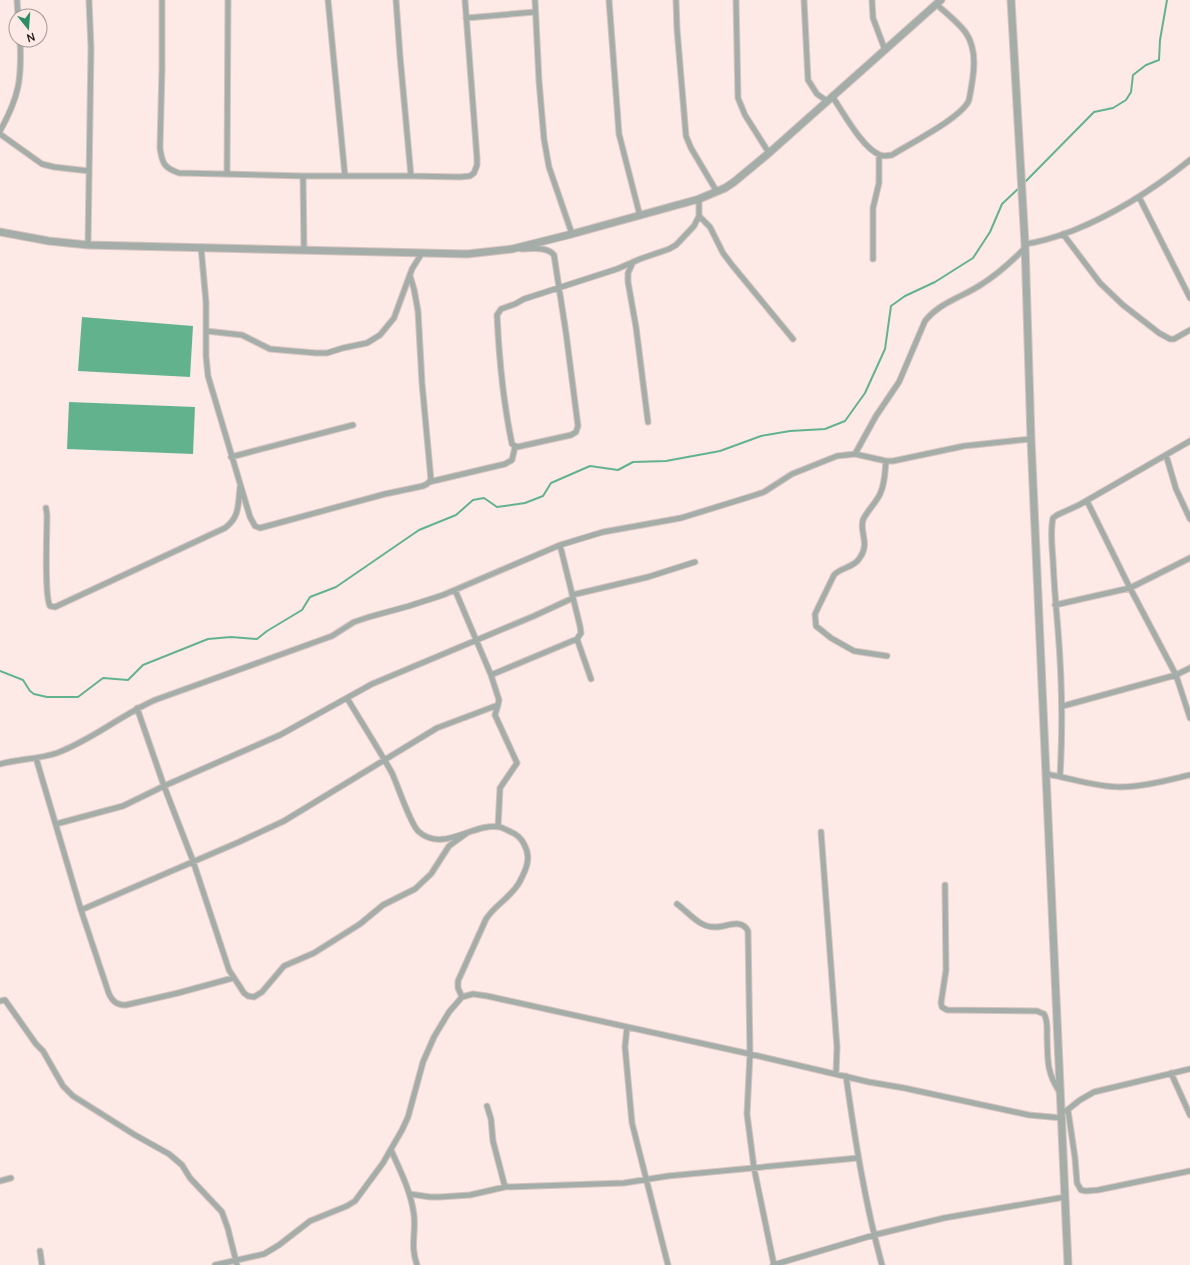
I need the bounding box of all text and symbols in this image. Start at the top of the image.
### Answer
north arrow [8,8,48,48]
text: N [25,30,37,46]

